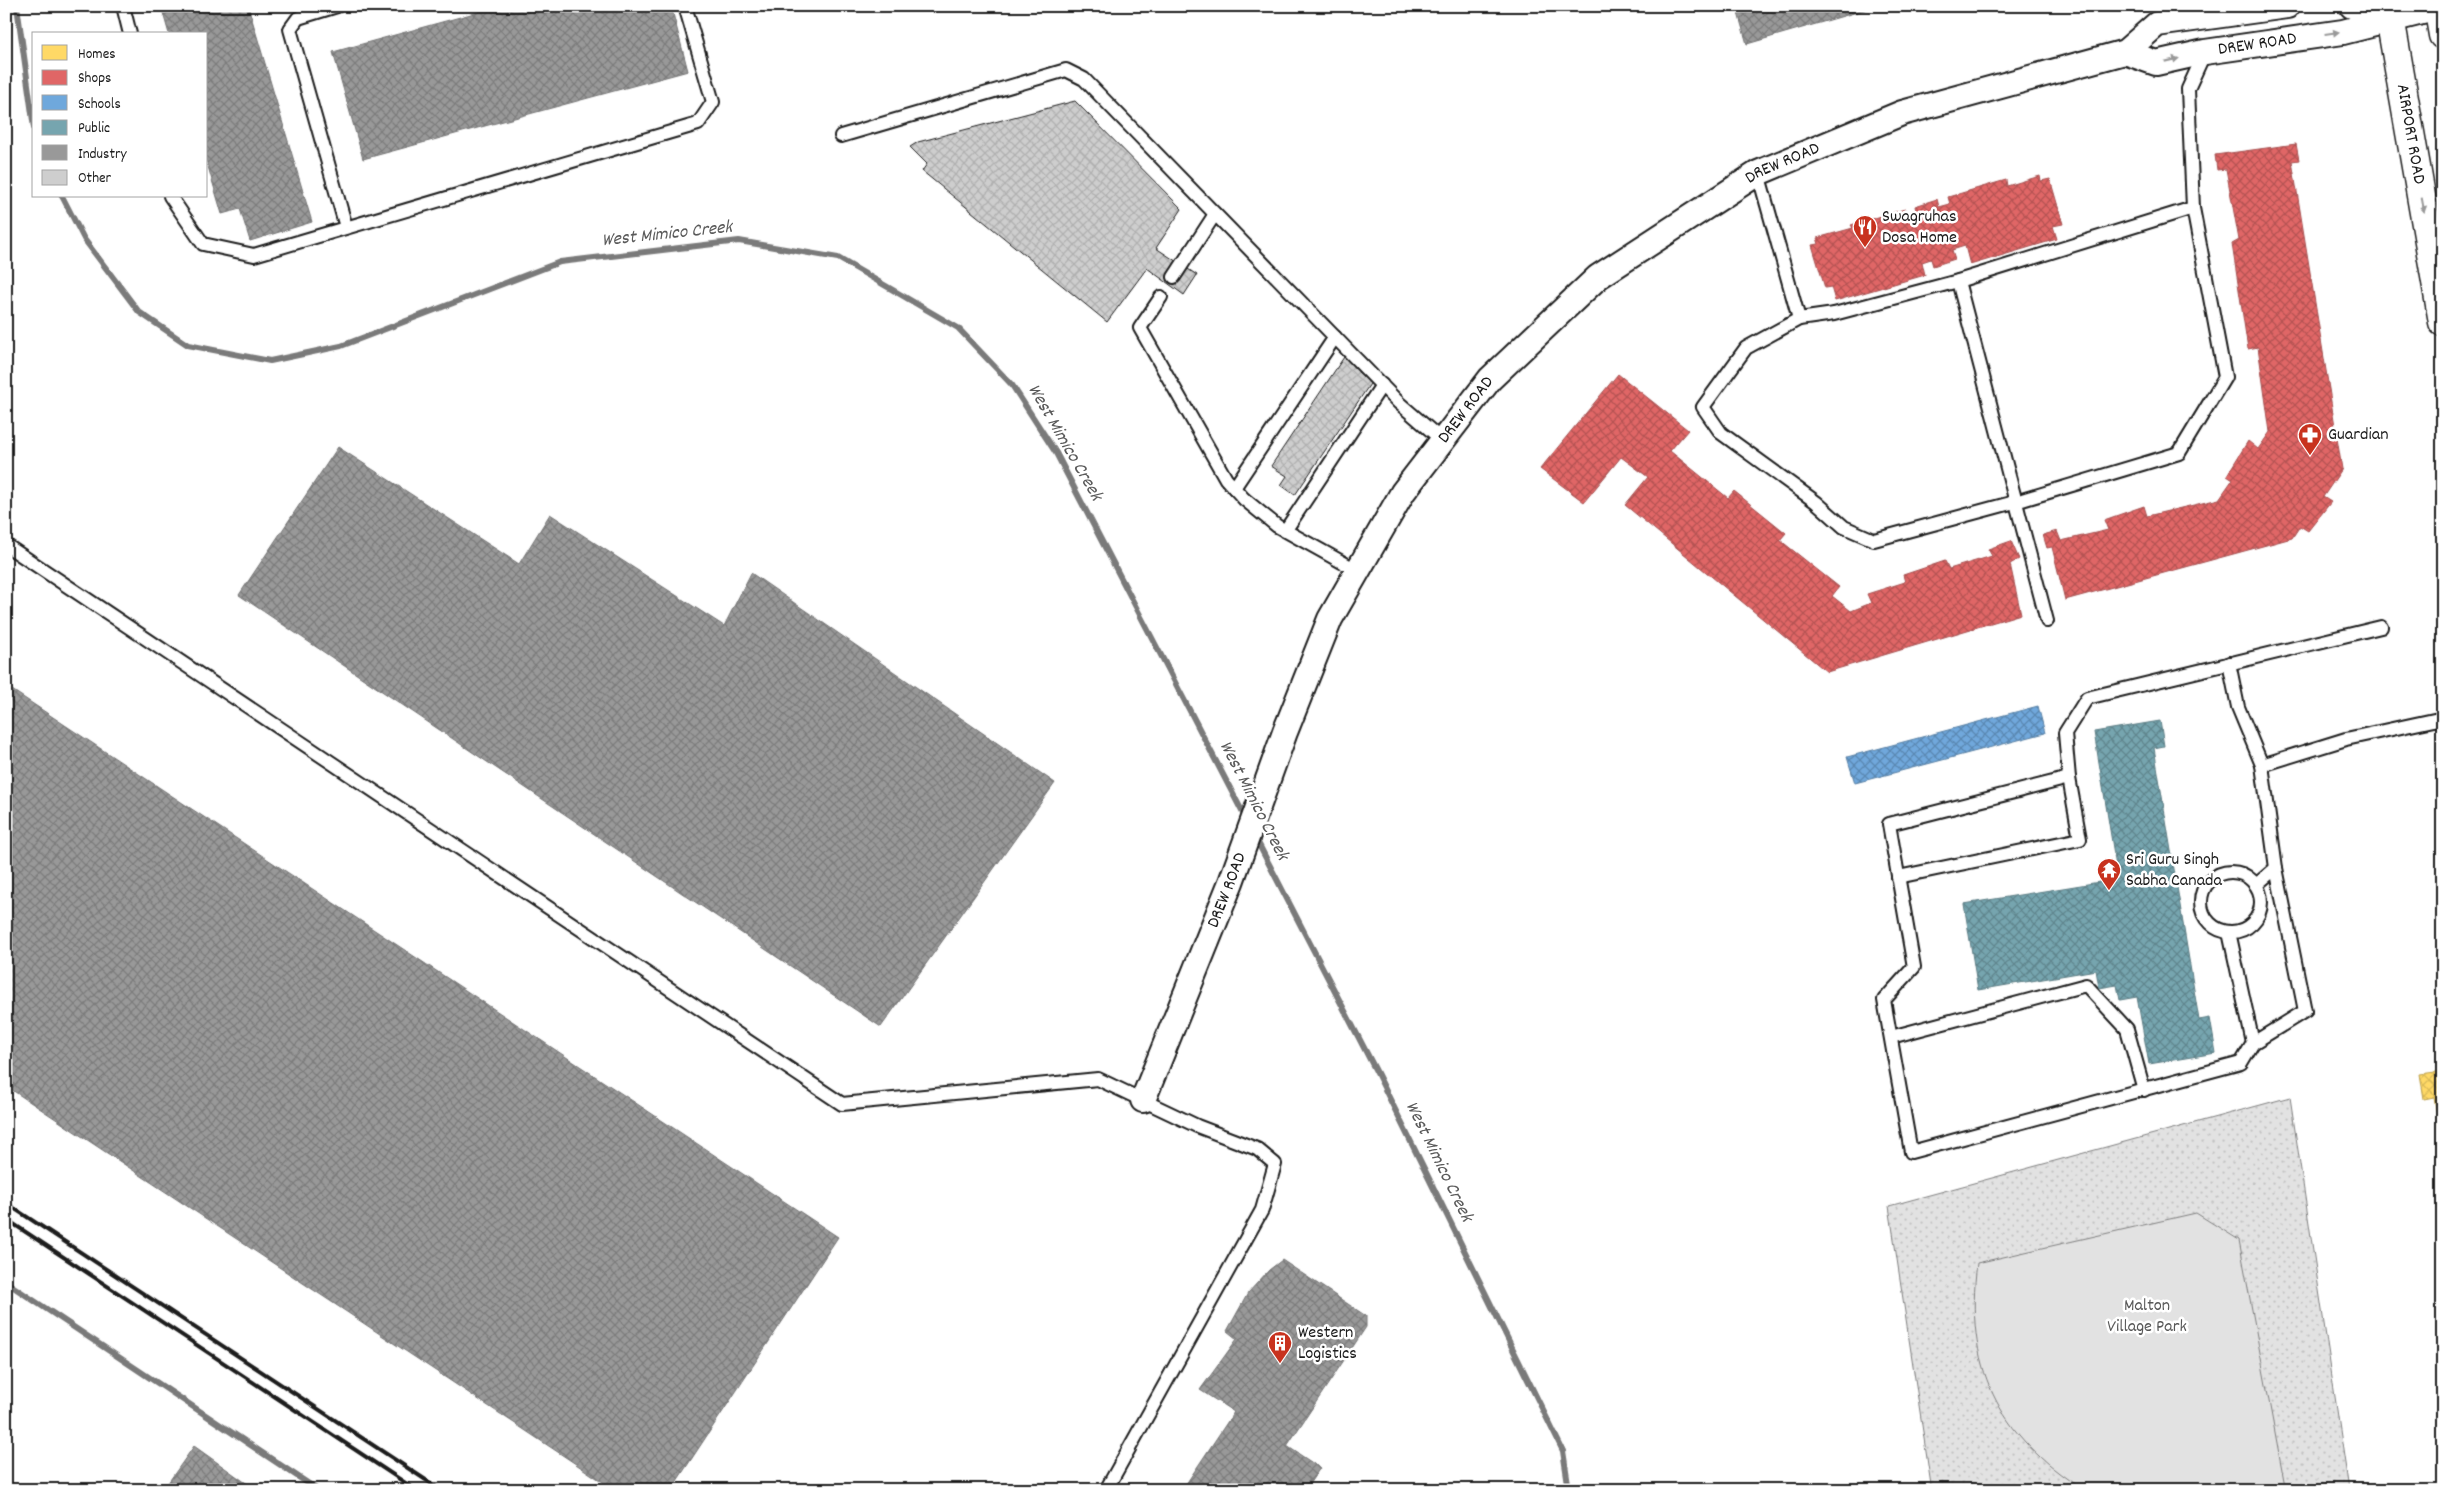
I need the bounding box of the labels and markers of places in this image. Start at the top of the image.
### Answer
place label: Swagruhas Dosa Home [1882,205,1957,251]
restaurant icon: Swagruhas Dosa Home [1852,214,1878,248]
pharmacy icon: Guardian [2297,422,2323,456]
place label: Guardian [2328,423,2388,448]
place label: Sri Guru Singh Sabha Canada [2126,848,2223,894]
temple icon: Sri Guru Singh Sabha Canada [2096,857,2122,891]
place label: Western Logistics [1298,1321,1357,1367]
building icon: Western Logistics [1267,1330,1293,1364]

